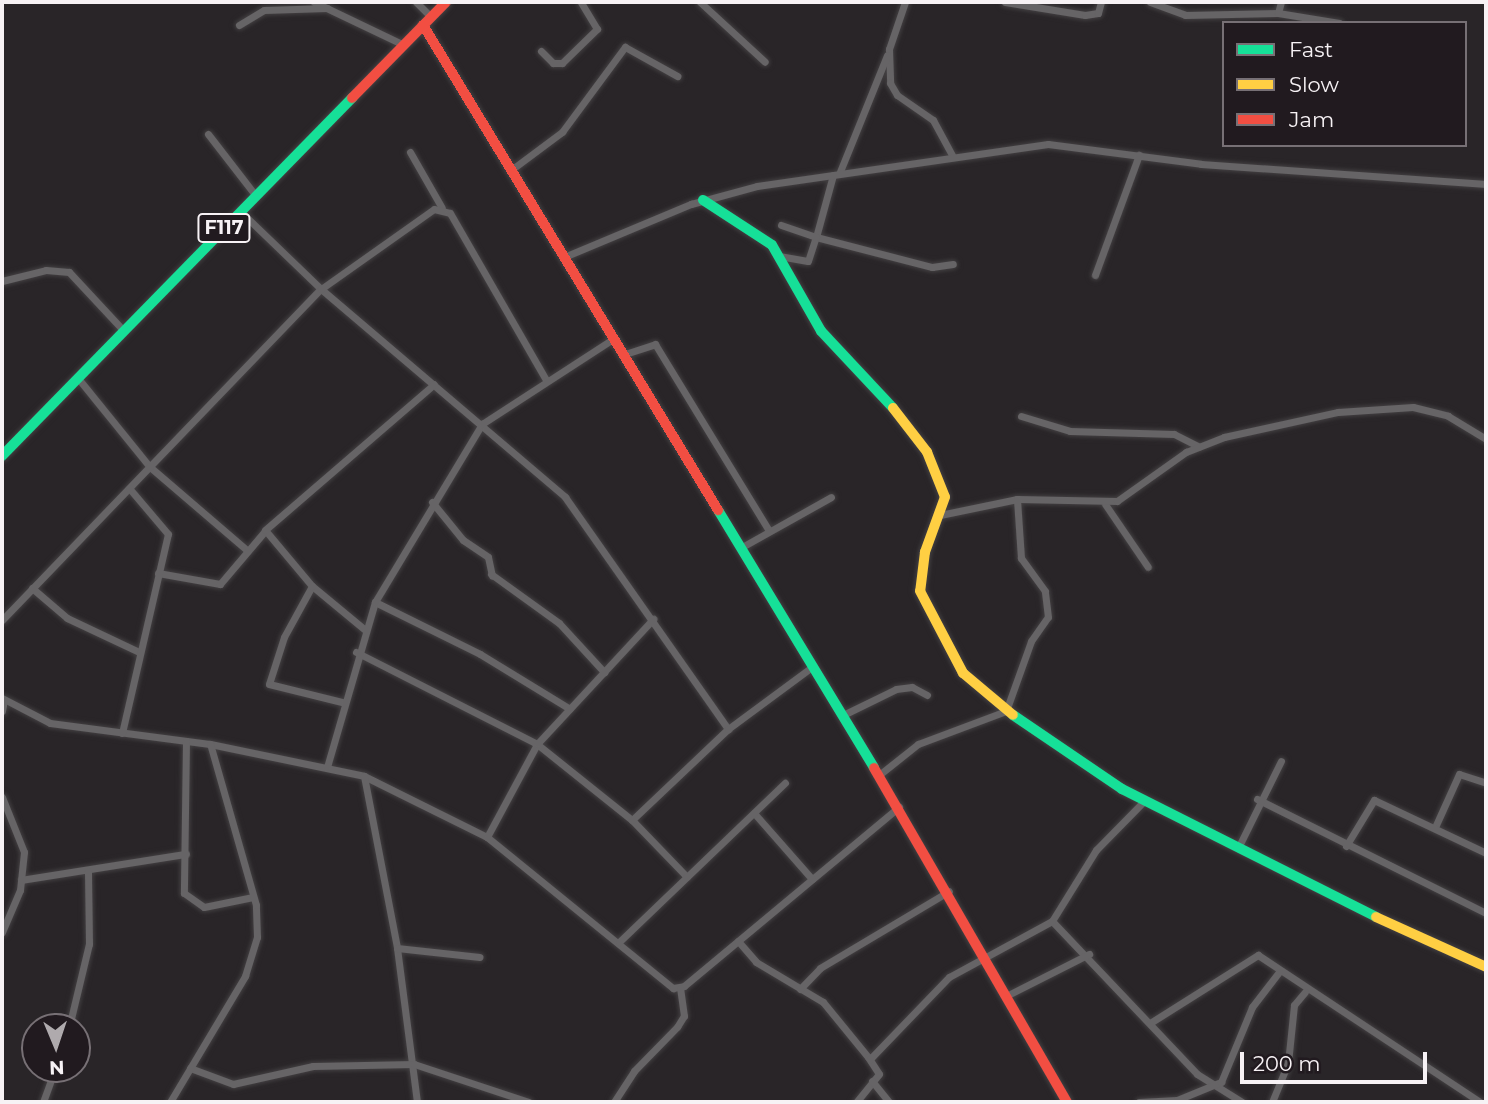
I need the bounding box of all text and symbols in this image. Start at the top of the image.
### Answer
legend [1222,21,1467,147]
text: Fast [1289,37,1333,62]
text: Slow [1289,72,1339,97]
text: Jam [1289,107,1334,132]
road number: F117 [196,212,252,244]
north arrow [21,1013,91,1083]
scale bar [1243,1038,1430,1082]
text: 200 m [1253,1051,1320,1076]
text: N [49,1056,65,1079]

